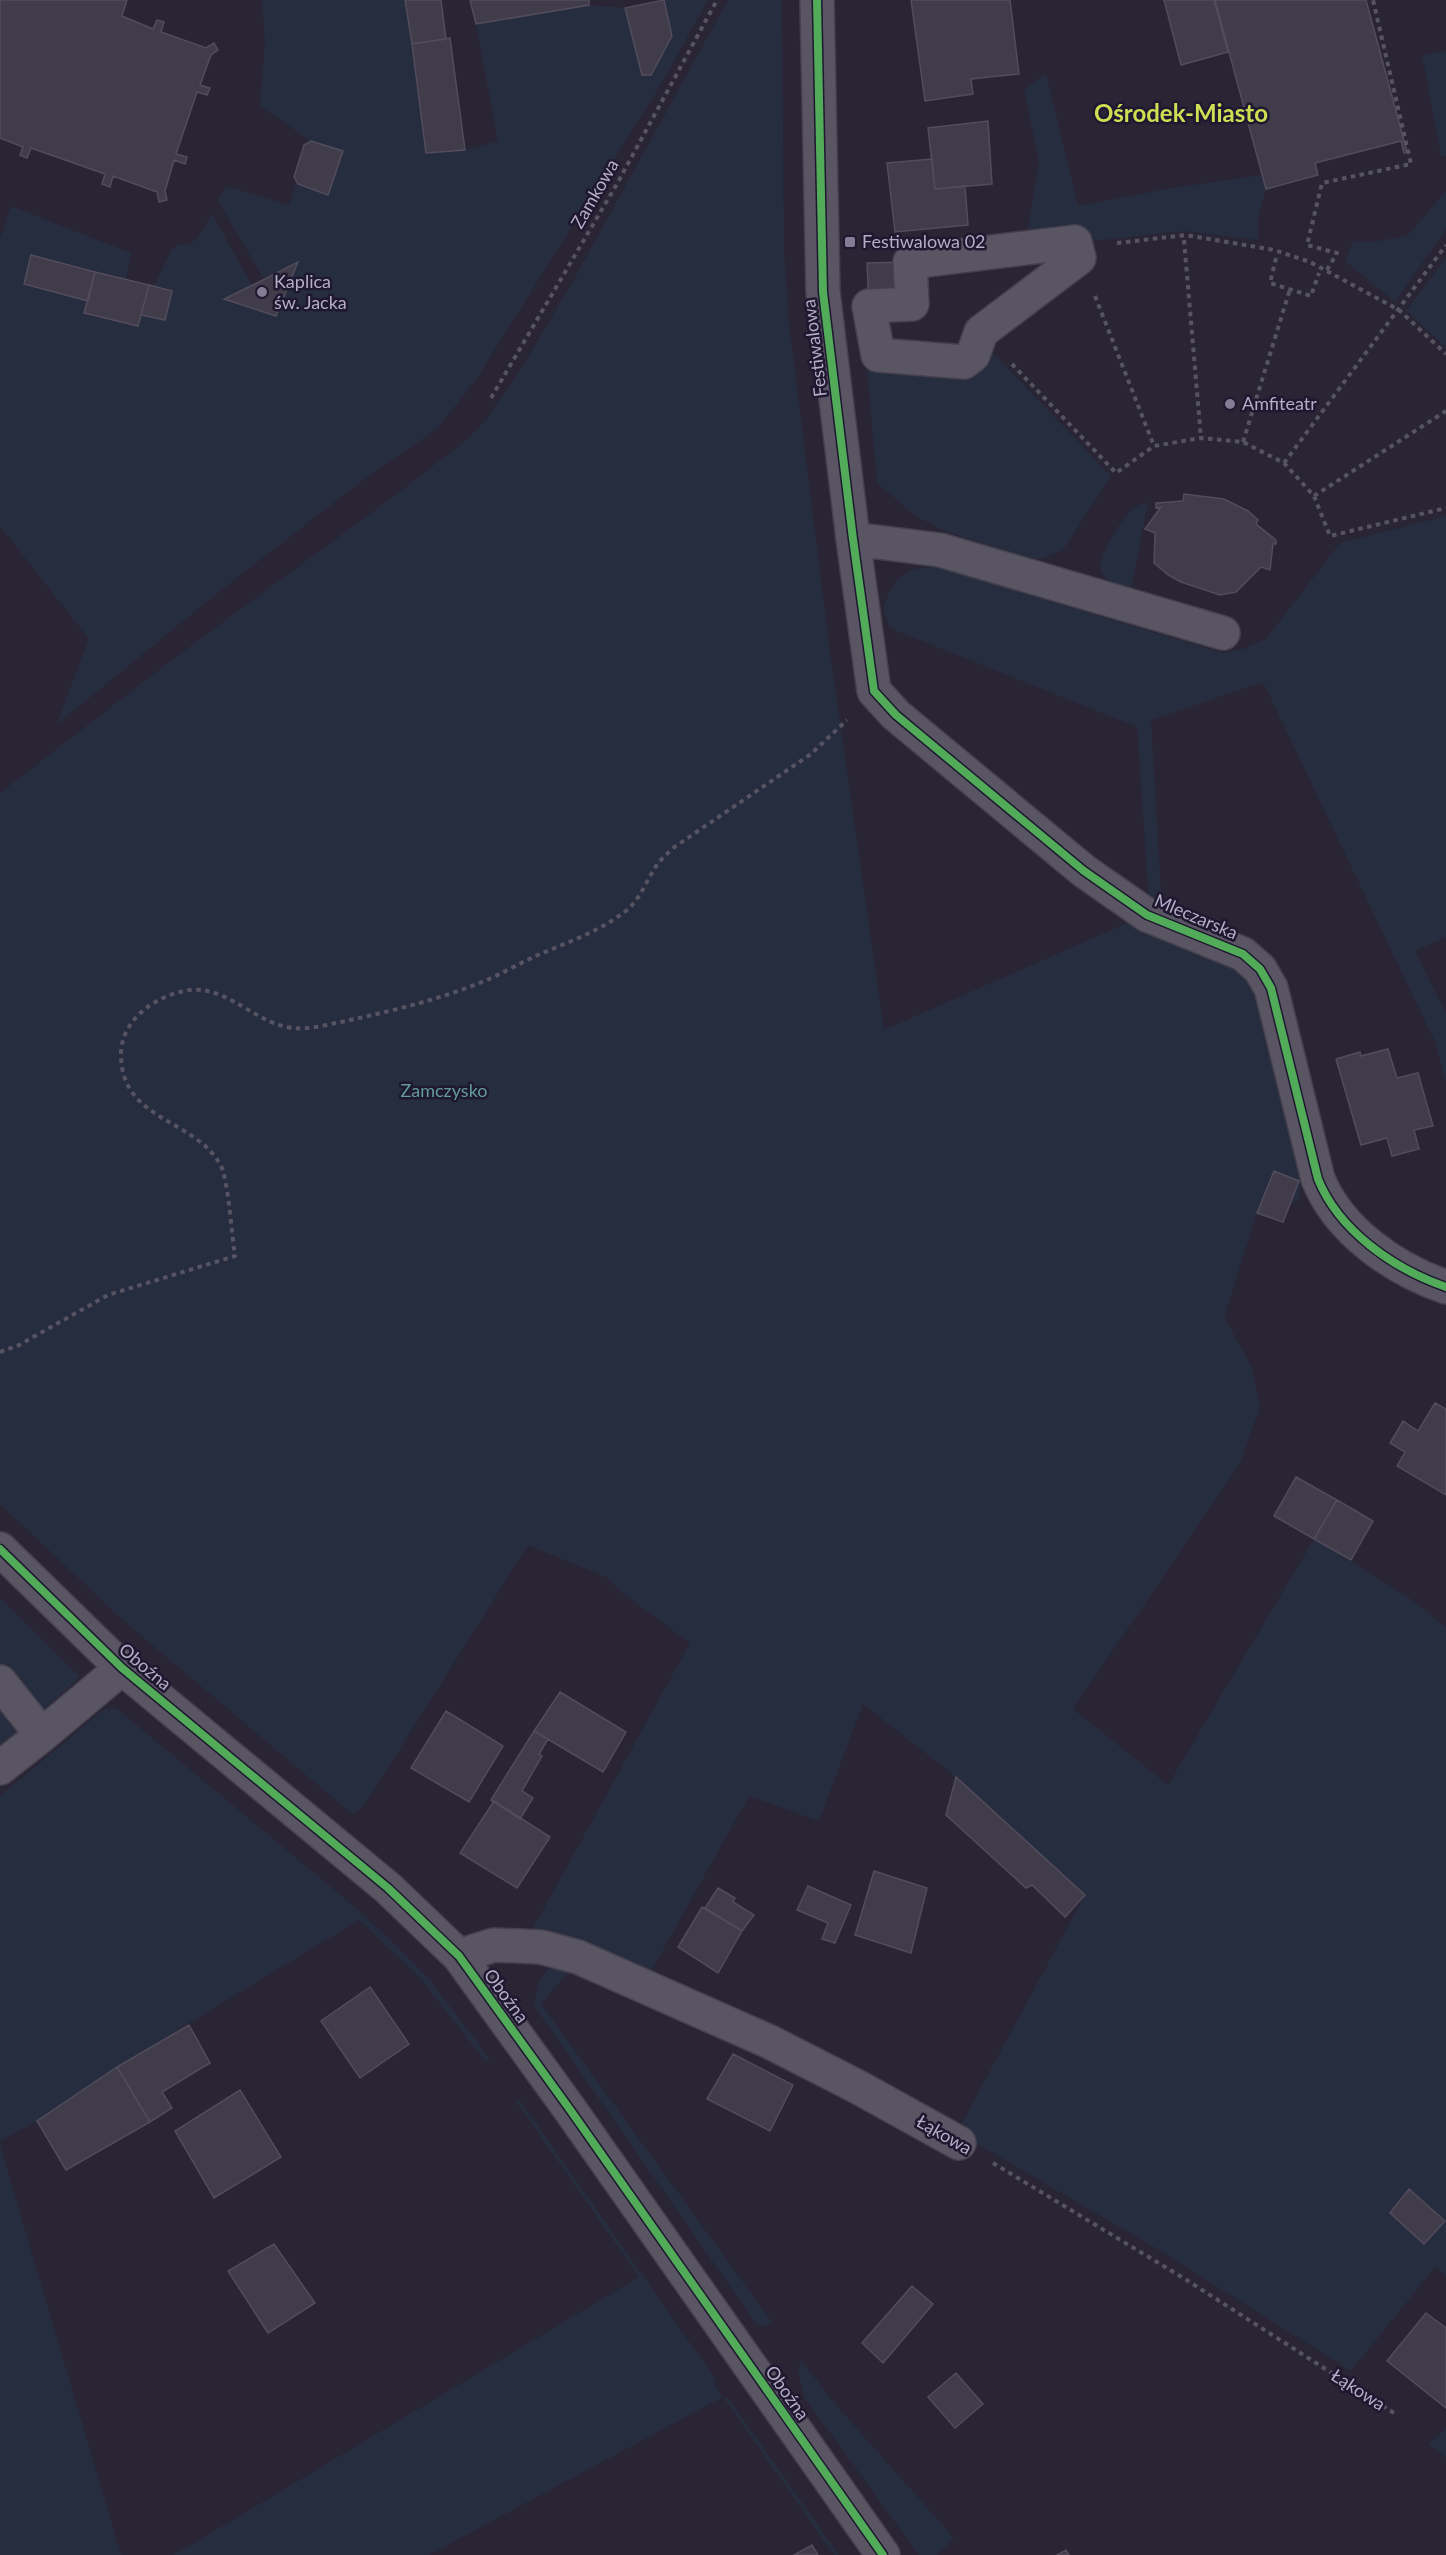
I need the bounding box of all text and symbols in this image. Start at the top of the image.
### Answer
district label: Ośrodek-Miasto [1094,98,1268,127]
street label: Zamkowa [566,155,623,232]
place label: Festiwalowa 02 [862,230,986,252]
marker: Festiwalowa 02 [843,235,857,249]
place label: Kaplica św. Jacka [274,270,347,313]
marker: Kaplica św. Jacka [255,285,269,299]
street label: Festiwalowa [797,298,831,398]
place label: Amfiteatr [1242,392,1317,414]
marker: Amfiteatr [1223,397,1237,411]
street label: Mleczarska [1151,889,1241,943]
park label: Zamczysko [400,1079,488,1101]
street label: Oboźna [115,1638,176,1694]
street label: Oboźna [480,1964,534,2027]
street label: Łąkowa [913,2110,976,2159]
street label: Oboźna [761,2361,814,2424]
street label: Łąkowa [1327,2364,1390,2415]

